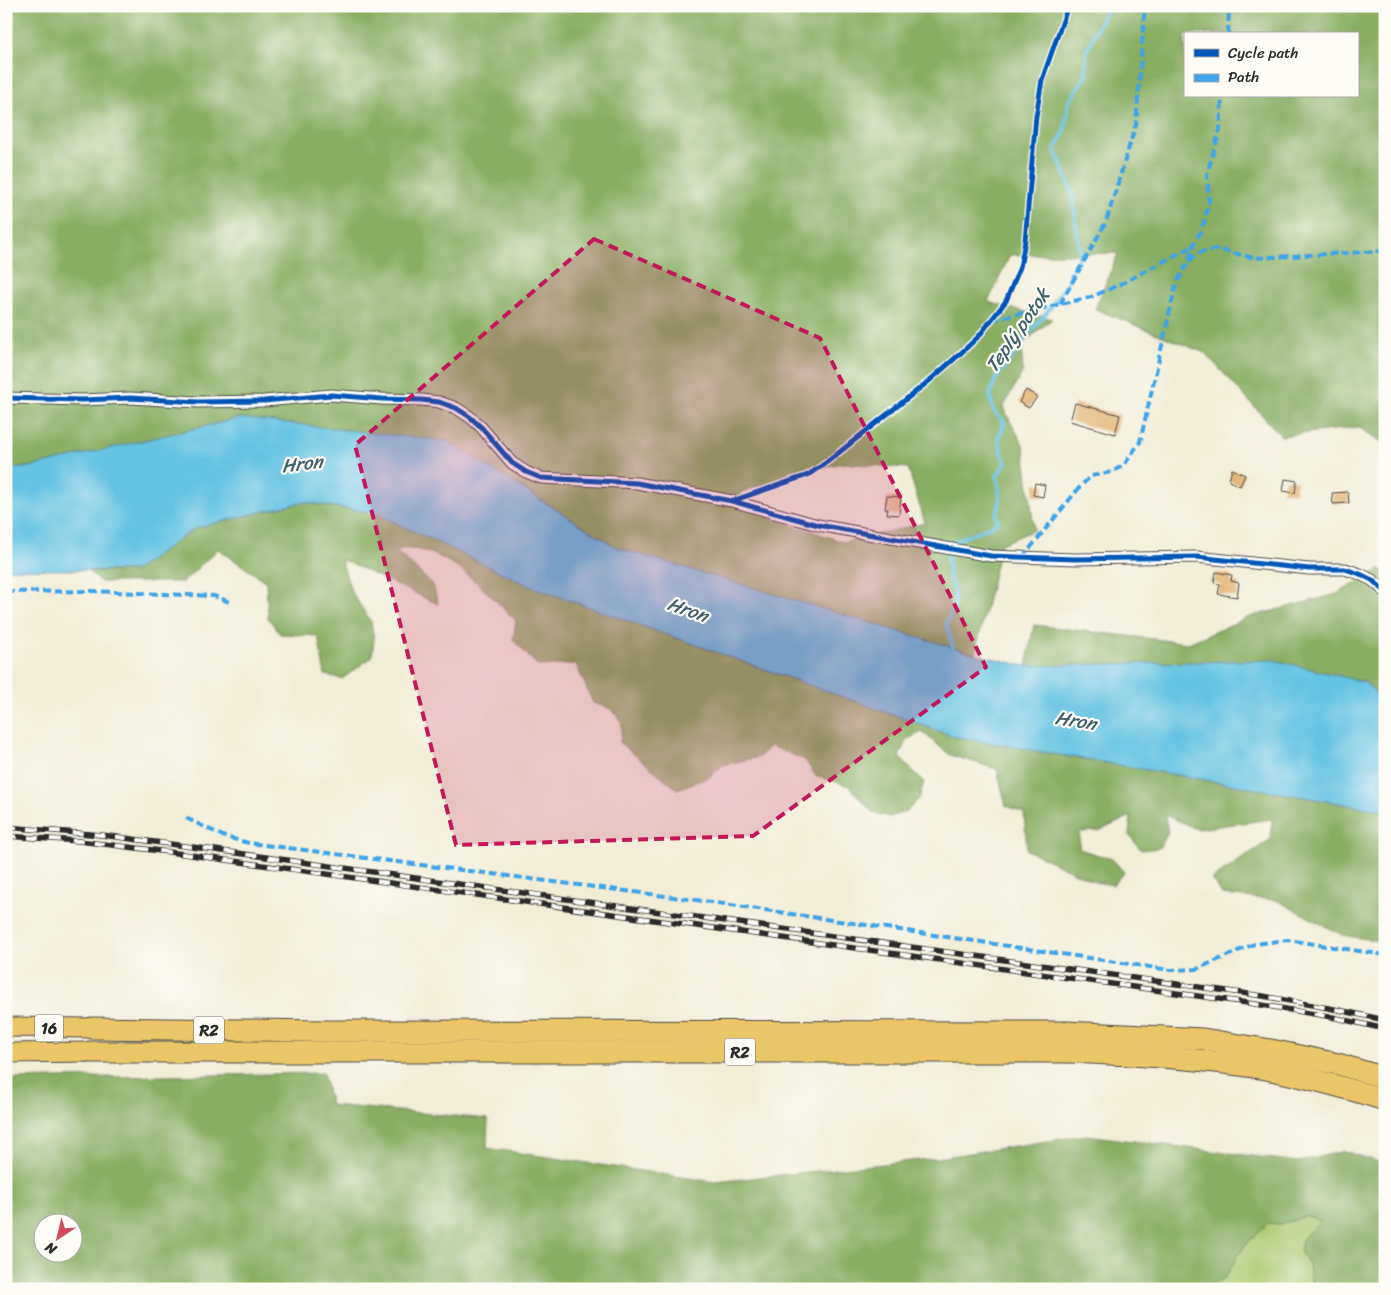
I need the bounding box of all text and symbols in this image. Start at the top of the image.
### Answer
legend [1184,32,1358,98]
text: Cycle path [1228,40,1299,66]
text: Path [1228,64,1259,90]
water label: Teplý potok [976,279,1060,379]
water label: Hron [280,444,326,482]
water label: Hron [663,587,714,632]
water label: Hron [1053,701,1101,740]
road number: 16 [35,1014,63,1042]
road number: R2 [194,1016,224,1044]
road number: R2 [725,1038,755,1066]
north arrow [32,1212,82,1262]
text: N [39,1235,63,1262]

